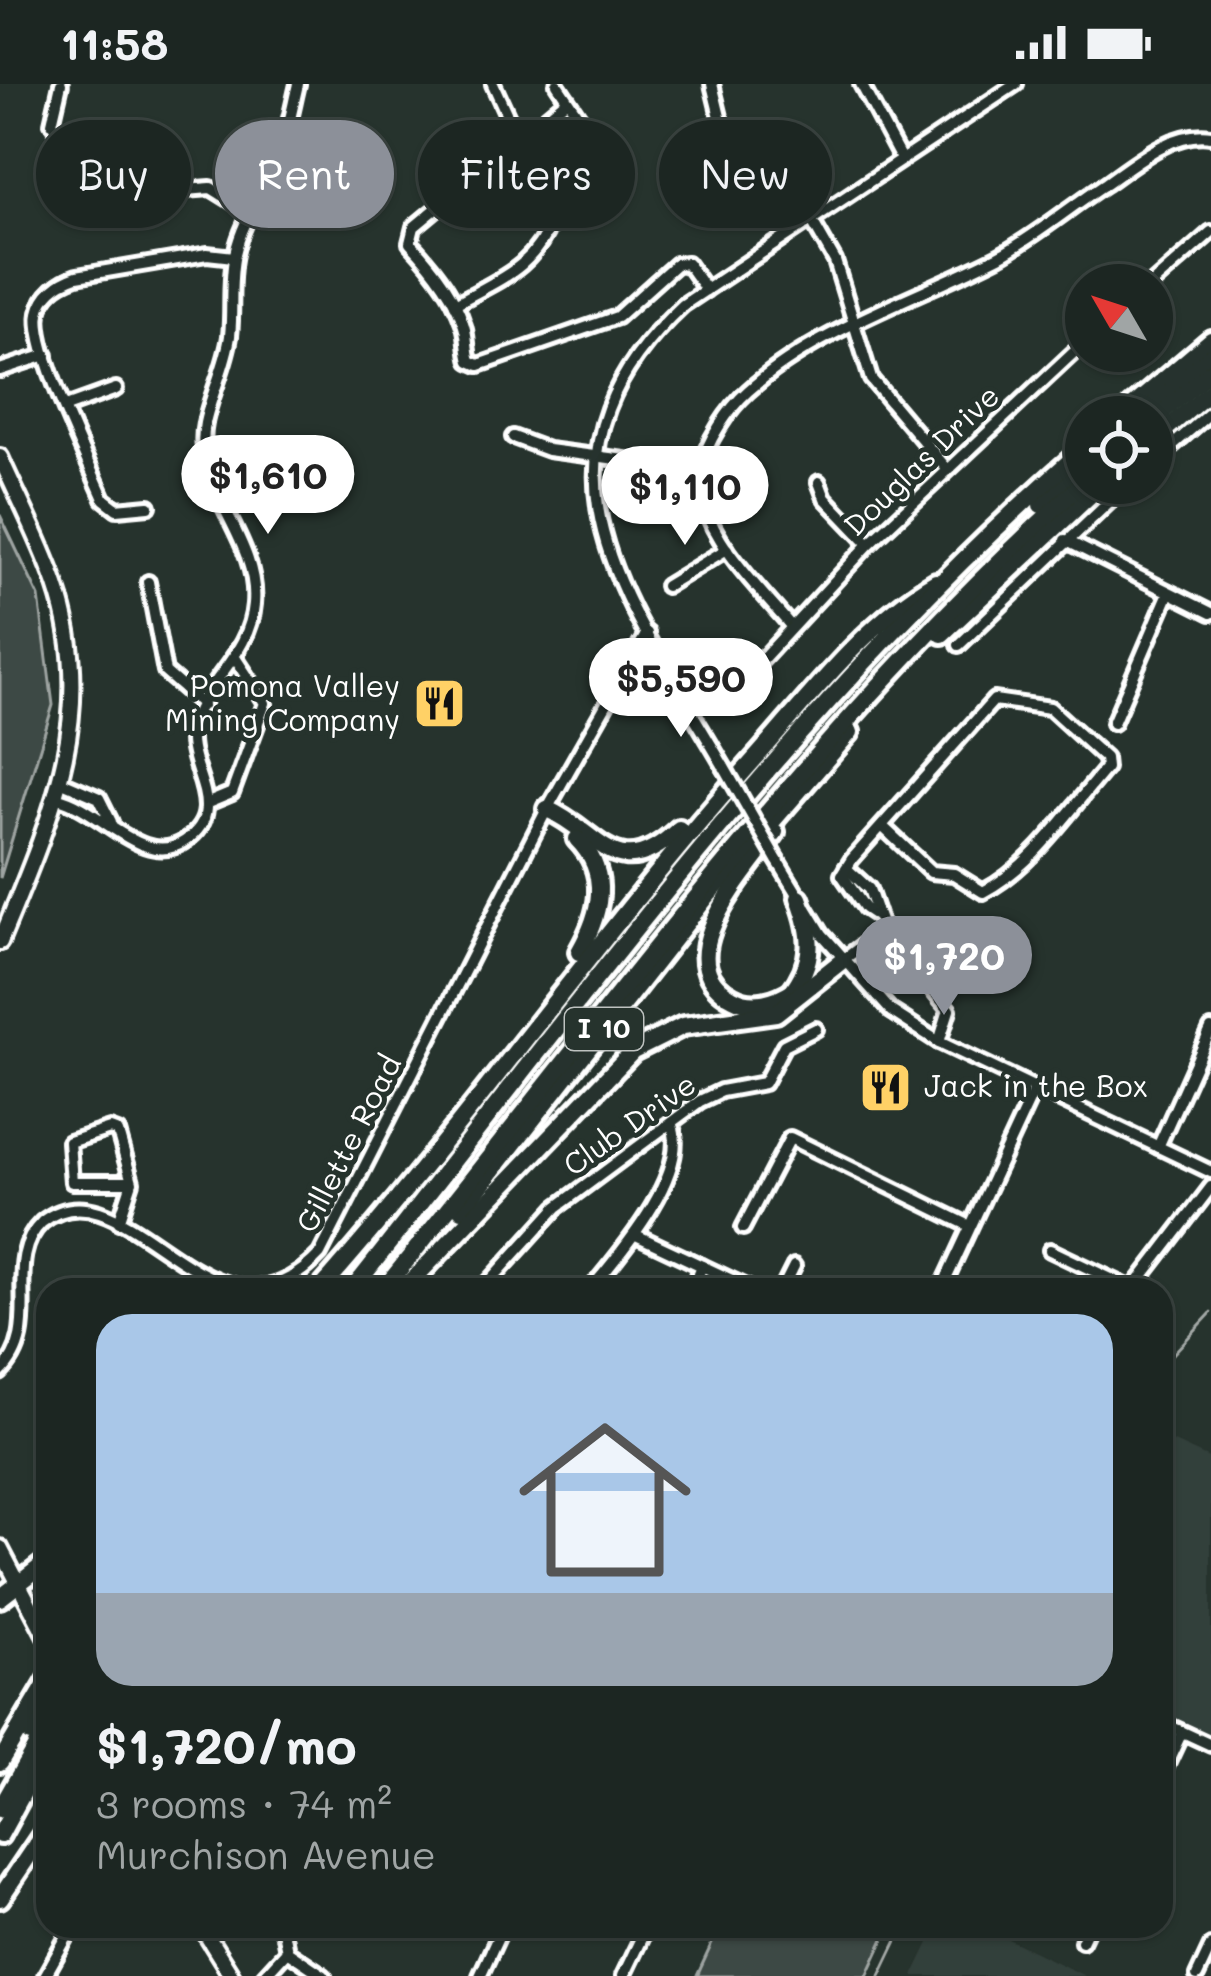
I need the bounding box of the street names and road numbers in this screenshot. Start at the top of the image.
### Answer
street label: Douglas Drive [834,375,1007,544]
road number: I 10 [565,1008,643,1050]
street label: Gillette Road [285,1047,409,1239]
street label: Club Drive [555,1063,703,1184]

